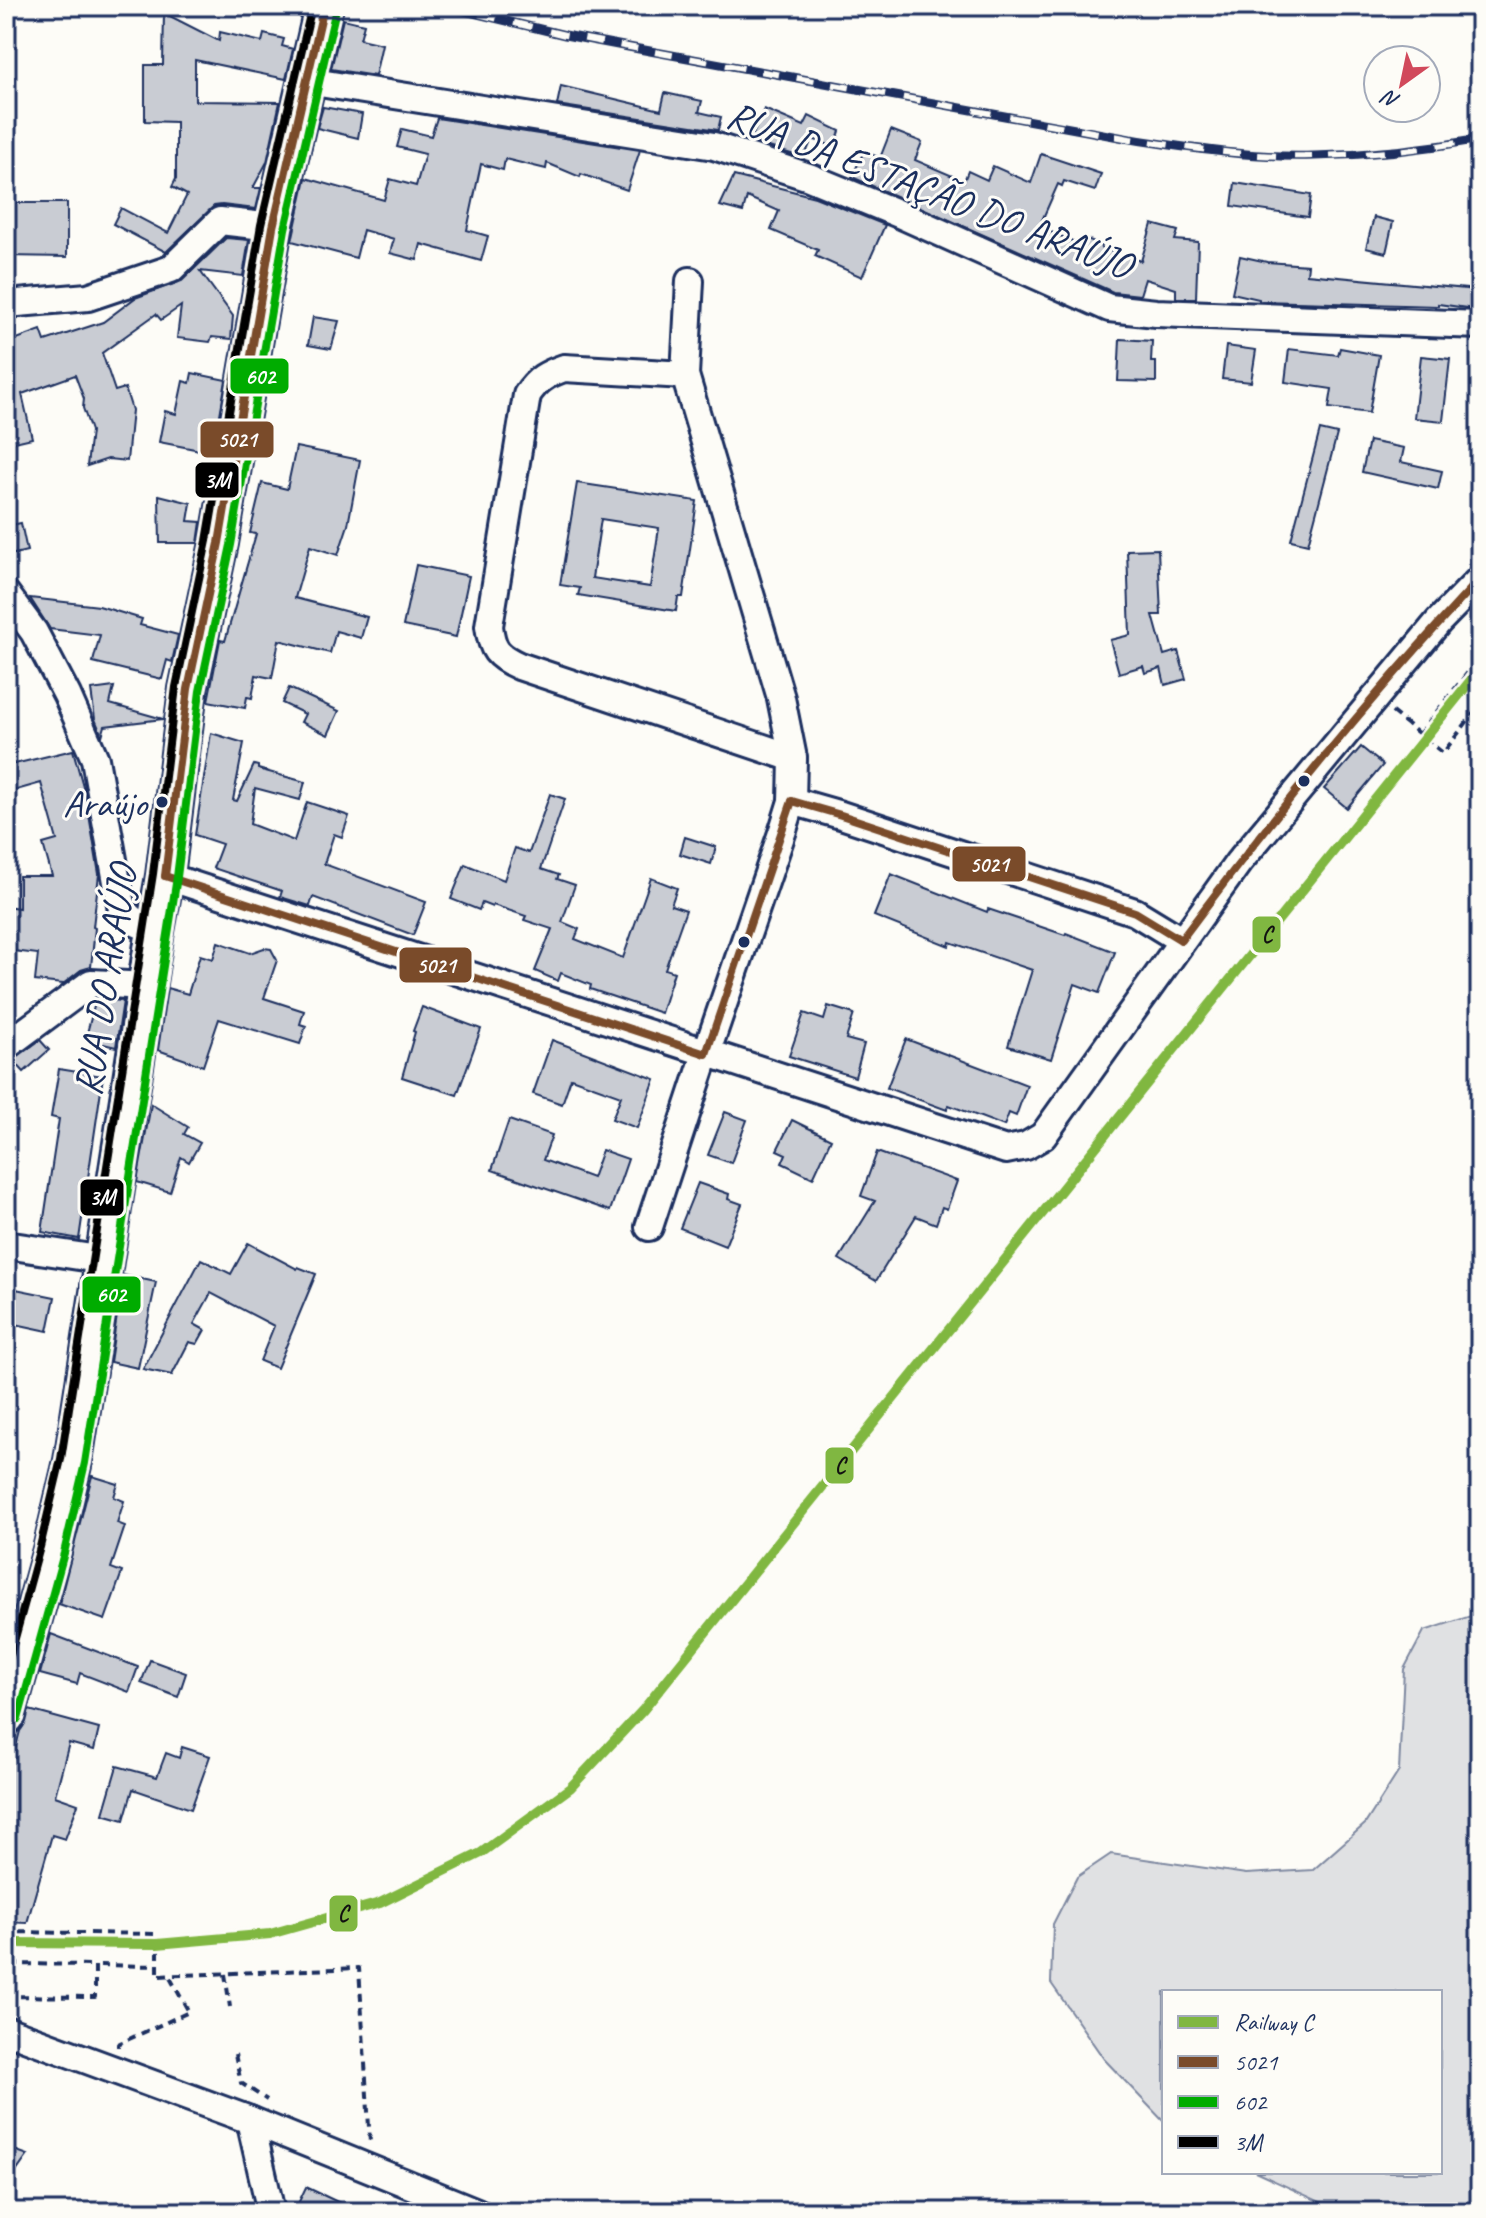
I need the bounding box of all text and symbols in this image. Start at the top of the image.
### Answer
north arrow [1362,44,1442,124]
text: N [1375,83,1405,115]
street label: RUA DA ESTAÇÃO DO ARAÚJO [720,90,1143,292]
line badge: 602 [229,357,290,395]
text: 602 [245,363,277,391]
line badge: 5021 [199,420,275,459]
text: 5021 [217,426,259,454]
line badge: 3M [194,461,240,499]
text: 3M [204,467,233,495]
unlabelled marker [1296,773,1312,789]
place label: Araújo [63,780,150,827]
marker: Araújo [154,794,170,810]
line badge: 5021 [951,845,1027,883]
text: 5021 [969,851,1011,879]
street label: RUA DO ARAÚJO [62,857,149,1099]
line badge: C [1251,915,1282,954]
text: C [1262,921,1276,949]
unlabelled marker [736,934,752,950]
line badge: 5021 [398,946,473,984]
text: 5021 [416,952,458,980]
line badge: 3M [79,1178,125,1217]
text: 3M [89,1184,118,1212]
line badge: 602 [81,1275,142,1314]
text: 602 [96,1281,128,1309]
line badge: C [824,1446,855,1485]
text: C [835,1452,849,1480]
line badge: C [328,1894,359,1933]
text: C [338,1900,352,1928]
legend [1162,1990,1442,2174]
text: Railway C [1234,2007,1316,2037]
text: 5021 [1234,2047,1278,2077]
text: 602 [1234,2087,1269,2117]
text: 3M [1234,2127,1265,2157]

